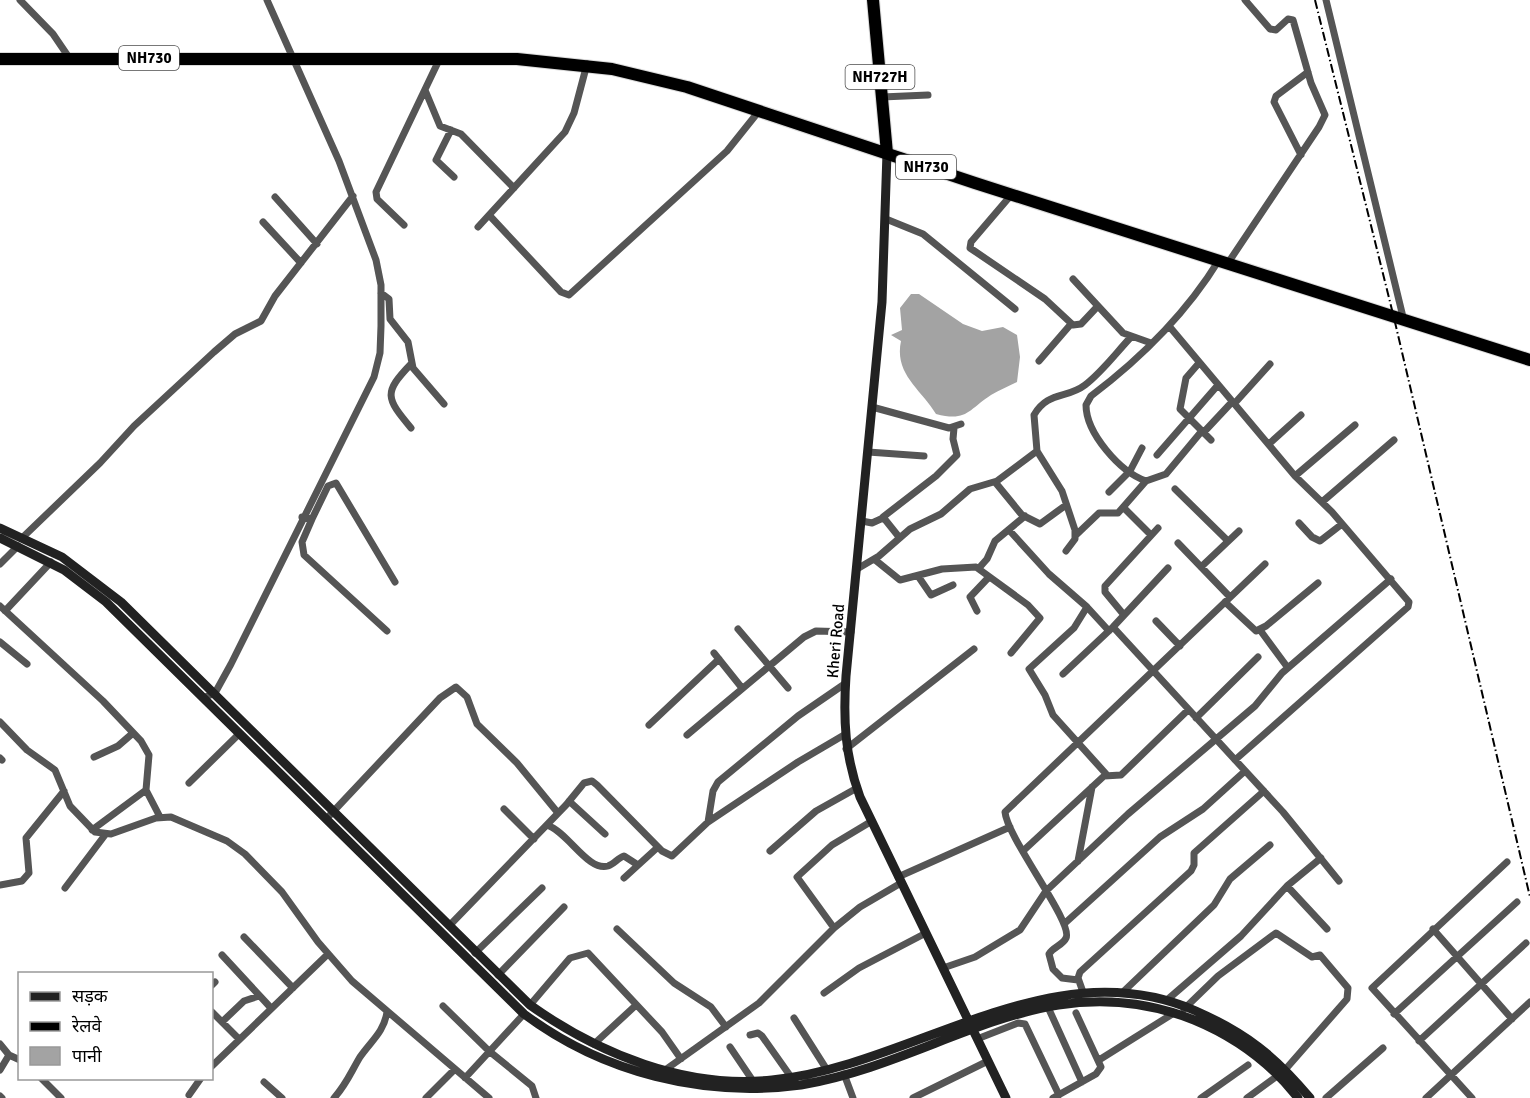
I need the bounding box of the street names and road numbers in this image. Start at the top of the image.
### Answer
road number: NH730 [119,46,179,70]
road number: NH727H [846,65,914,89]
road number: NH730 [896,155,956,179]
street label: Kheri Road [823,603,849,679]

